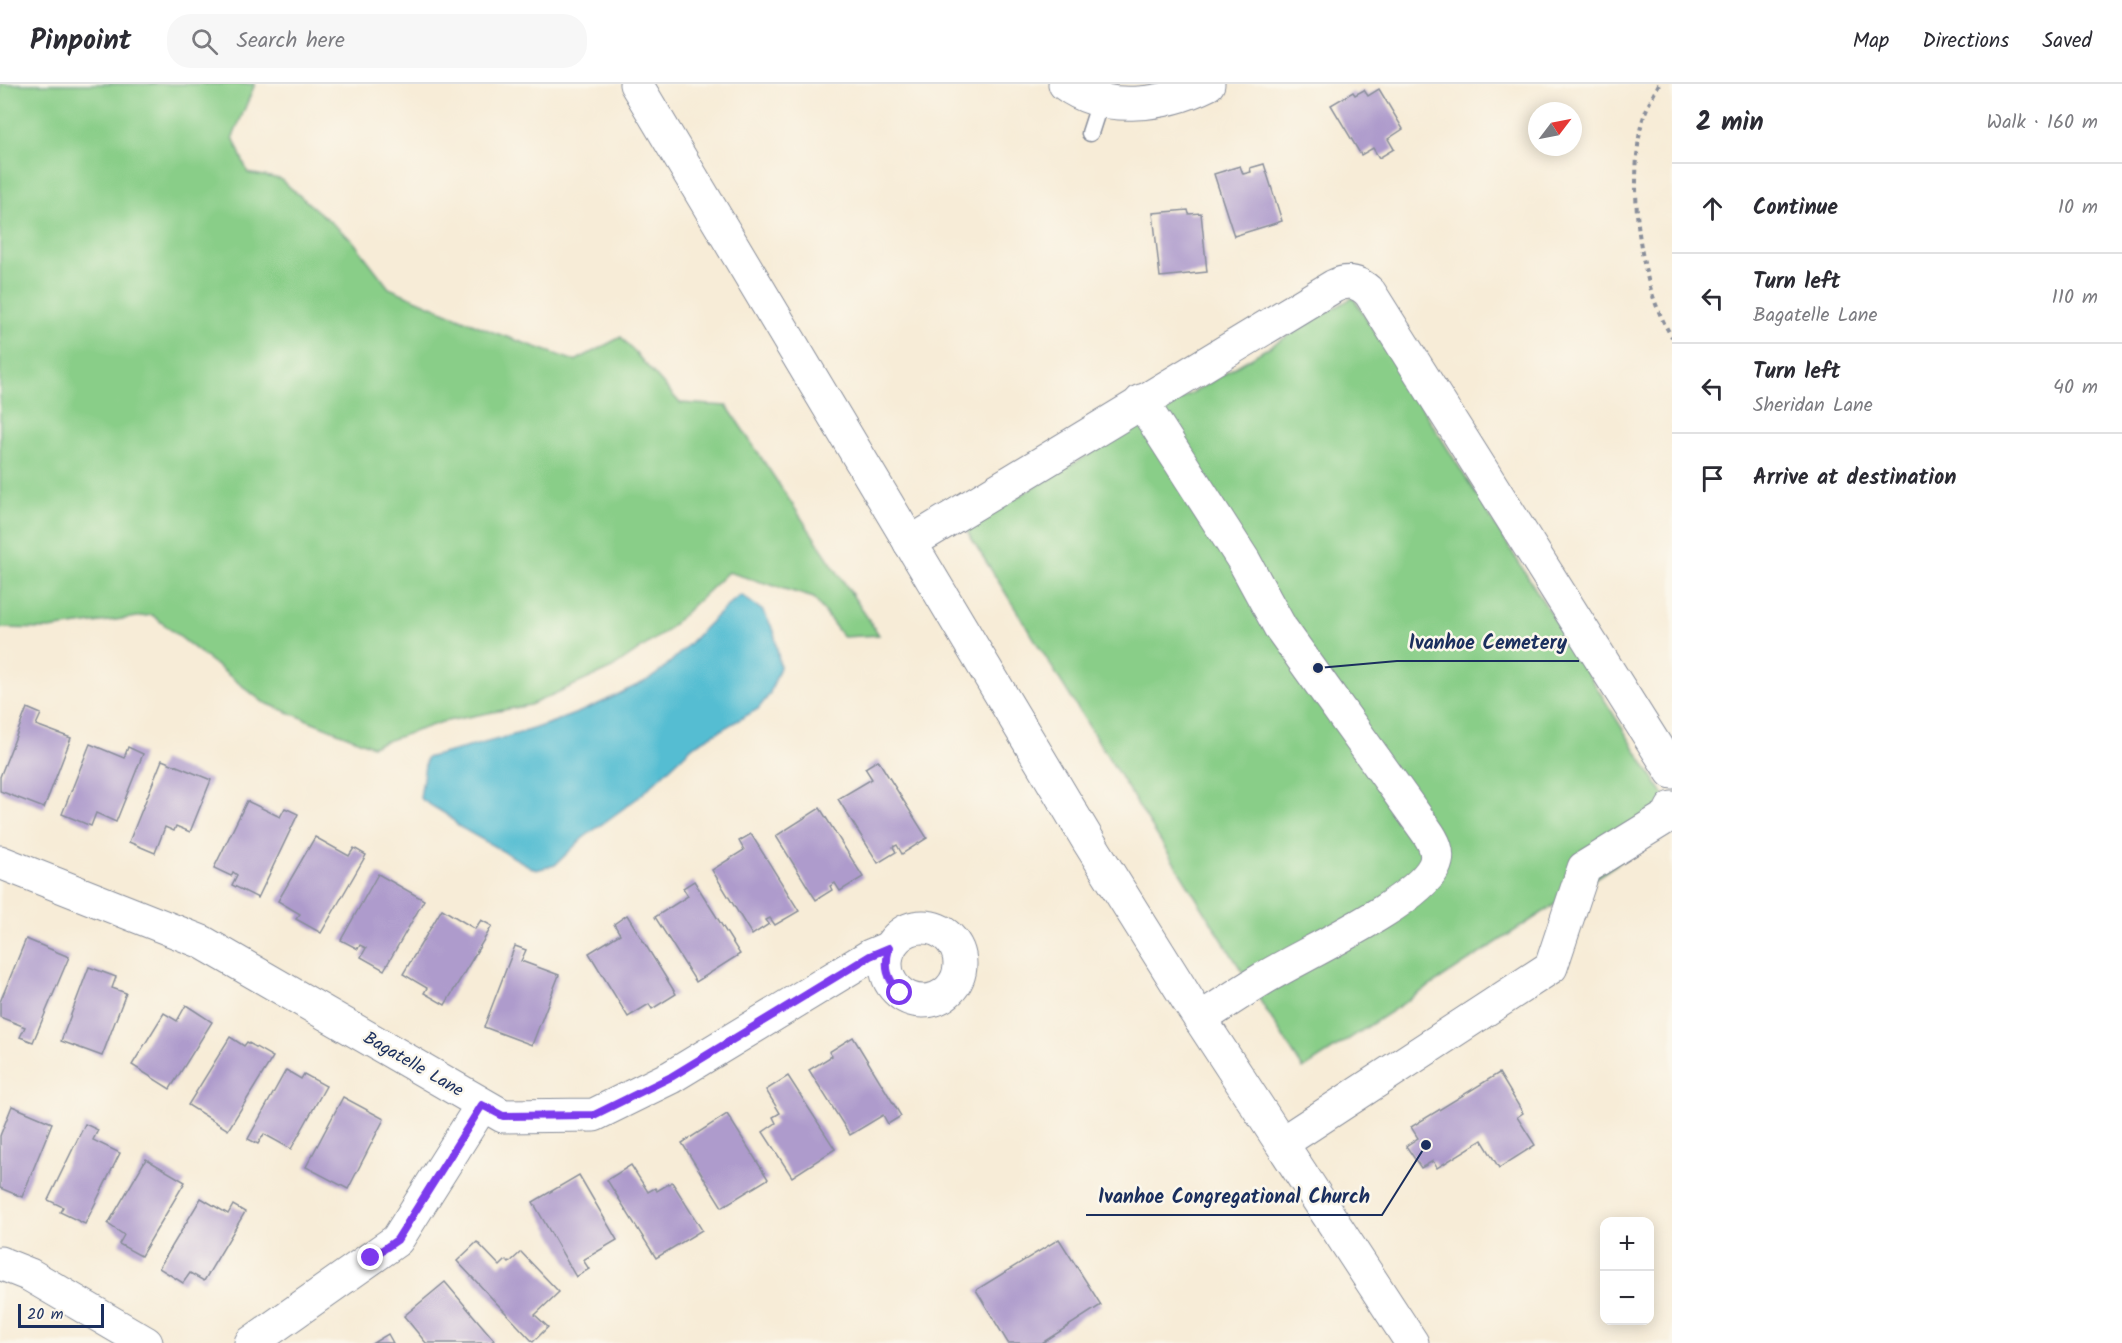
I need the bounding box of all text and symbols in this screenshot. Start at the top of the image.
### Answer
search box [167,14,587,68]
text: Pinpoint [30,19,131,64]
text: Search here [236,24,345,59]
icon: search [188,25,221,58]
text: Map [1853,25,1889,58]
text: Directions [1922,25,2009,58]
text: Saved [2042,25,2092,58]
north arrow [1528,102,1582,156]
text: 2 min [1696,102,1764,144]
text: Walk · 160 m [1987,107,2098,139]
text: Continue [1753,191,1838,226]
icon: ahead [1696,192,1729,225]
text: 10 m [2058,192,2098,224]
text: Turn left [1753,265,1840,300]
icon: left [1696,282,1729,315]
text: 110 m [2052,282,2098,314]
text: Bagatelle Lane [1753,300,1878,332]
text: Turn left [1753,355,1840,390]
icon: left [1696,372,1729,405]
text: 40 m [2053,372,2098,404]
text: Sheridan Lane [1753,390,1873,422]
text: Arrive at destination [1753,461,1956,496]
icon: arrive [1696,462,1729,495]
callout: Ivanhoe Cemetery [1397,623,1579,661]
text: Ivanhoe Cemetery [1409,628,1568,660]
route start [886,979,912,1005]
street label: Bagatelle Lane [357,1024,469,1106]
callout: Ivanhoe Congregational Church [1086,1177,1382,1215]
text: Ivanhoe Congregational Church [1098,1182,1370,1214]
map controls [1600,1217,1654,1325]
button: + [1600,1217,1654,1271]
route end [357,1244,383,1270]
button: − [1600,1271,1654,1325]
scale bar [18,1301,104,1328]
text: 20 m [27,1302,63,1327]

